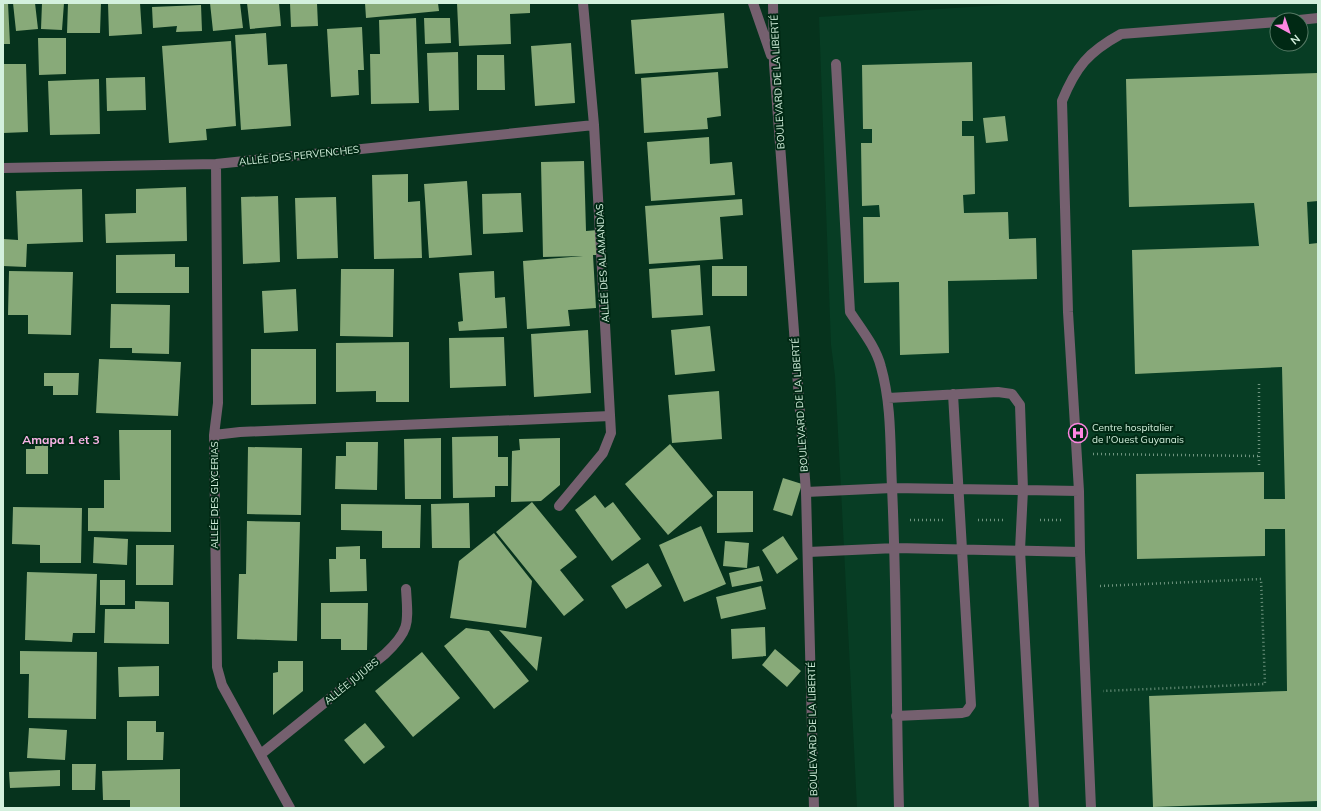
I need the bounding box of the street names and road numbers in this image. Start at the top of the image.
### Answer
street label: BOULEVARD DE LA LIBERTÉ [767,14,788,149]
street label: ALLÉE DES PERVENCHES [238,143,360,168]
street label: ALLÉE DES ALAMANDAS [593,203,612,323]
street label: BOULEVARD DE LA LIBERTÉ [788,337,811,472]
street label: ALLÉE DES GLYCERIAS [208,441,221,549]
street label: ALLÉE JUJUBS [321,655,381,707]
street label: BOULEVARD DE LA LIBERTÉ [805,662,820,796]

